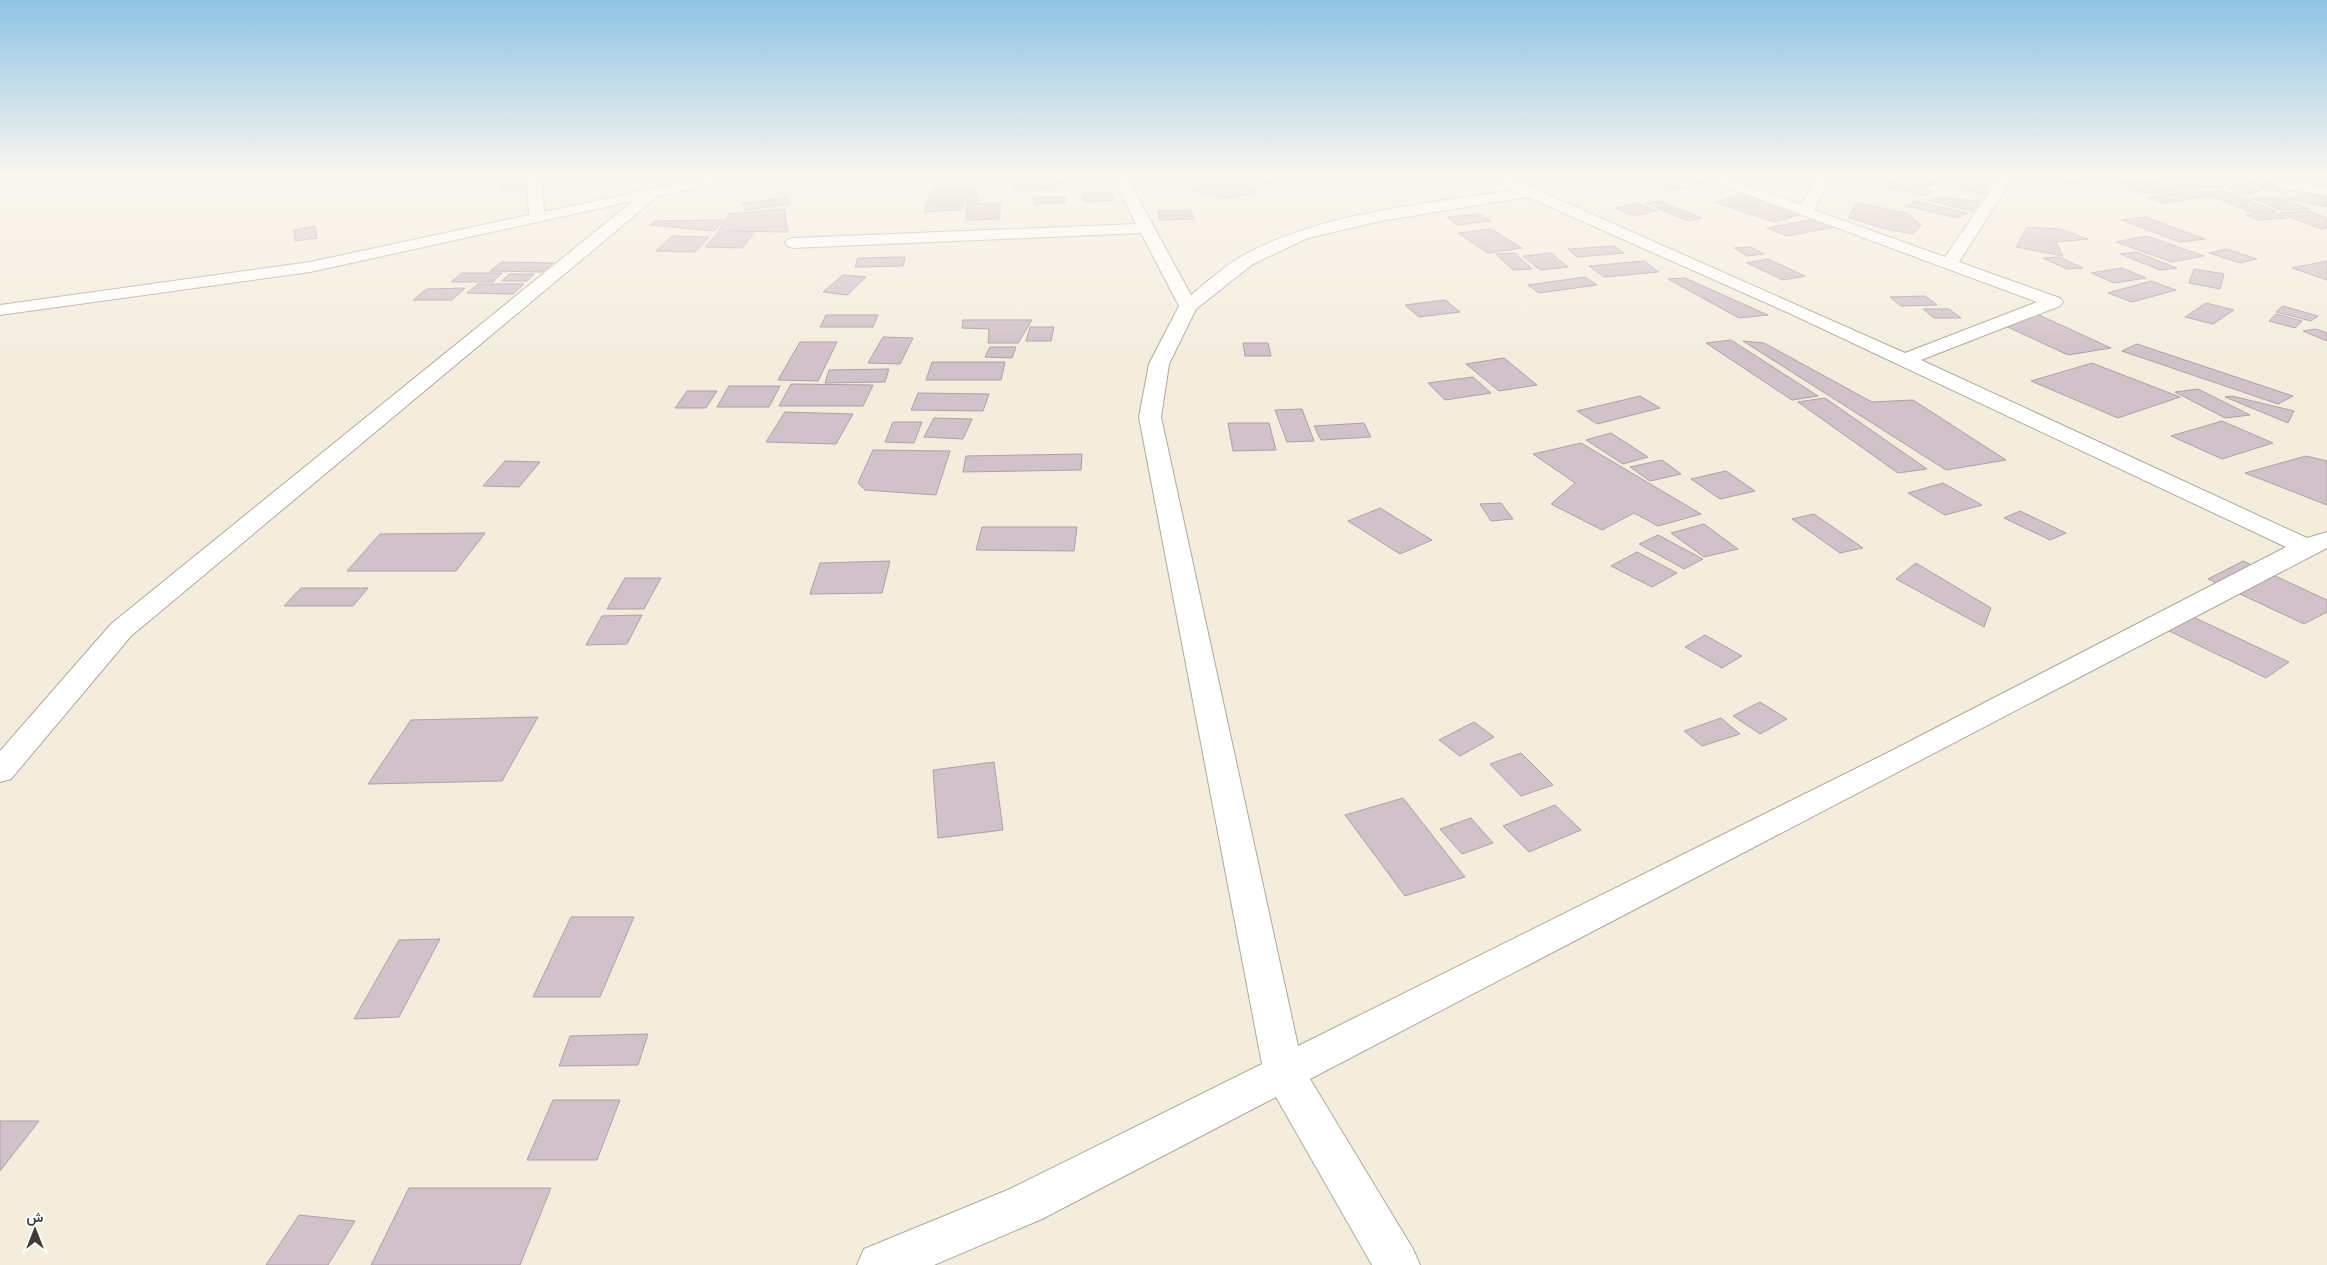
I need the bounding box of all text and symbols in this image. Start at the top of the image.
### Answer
north arrow [10,1205,60,1255]
text: ش [27,1208,44,1226]

